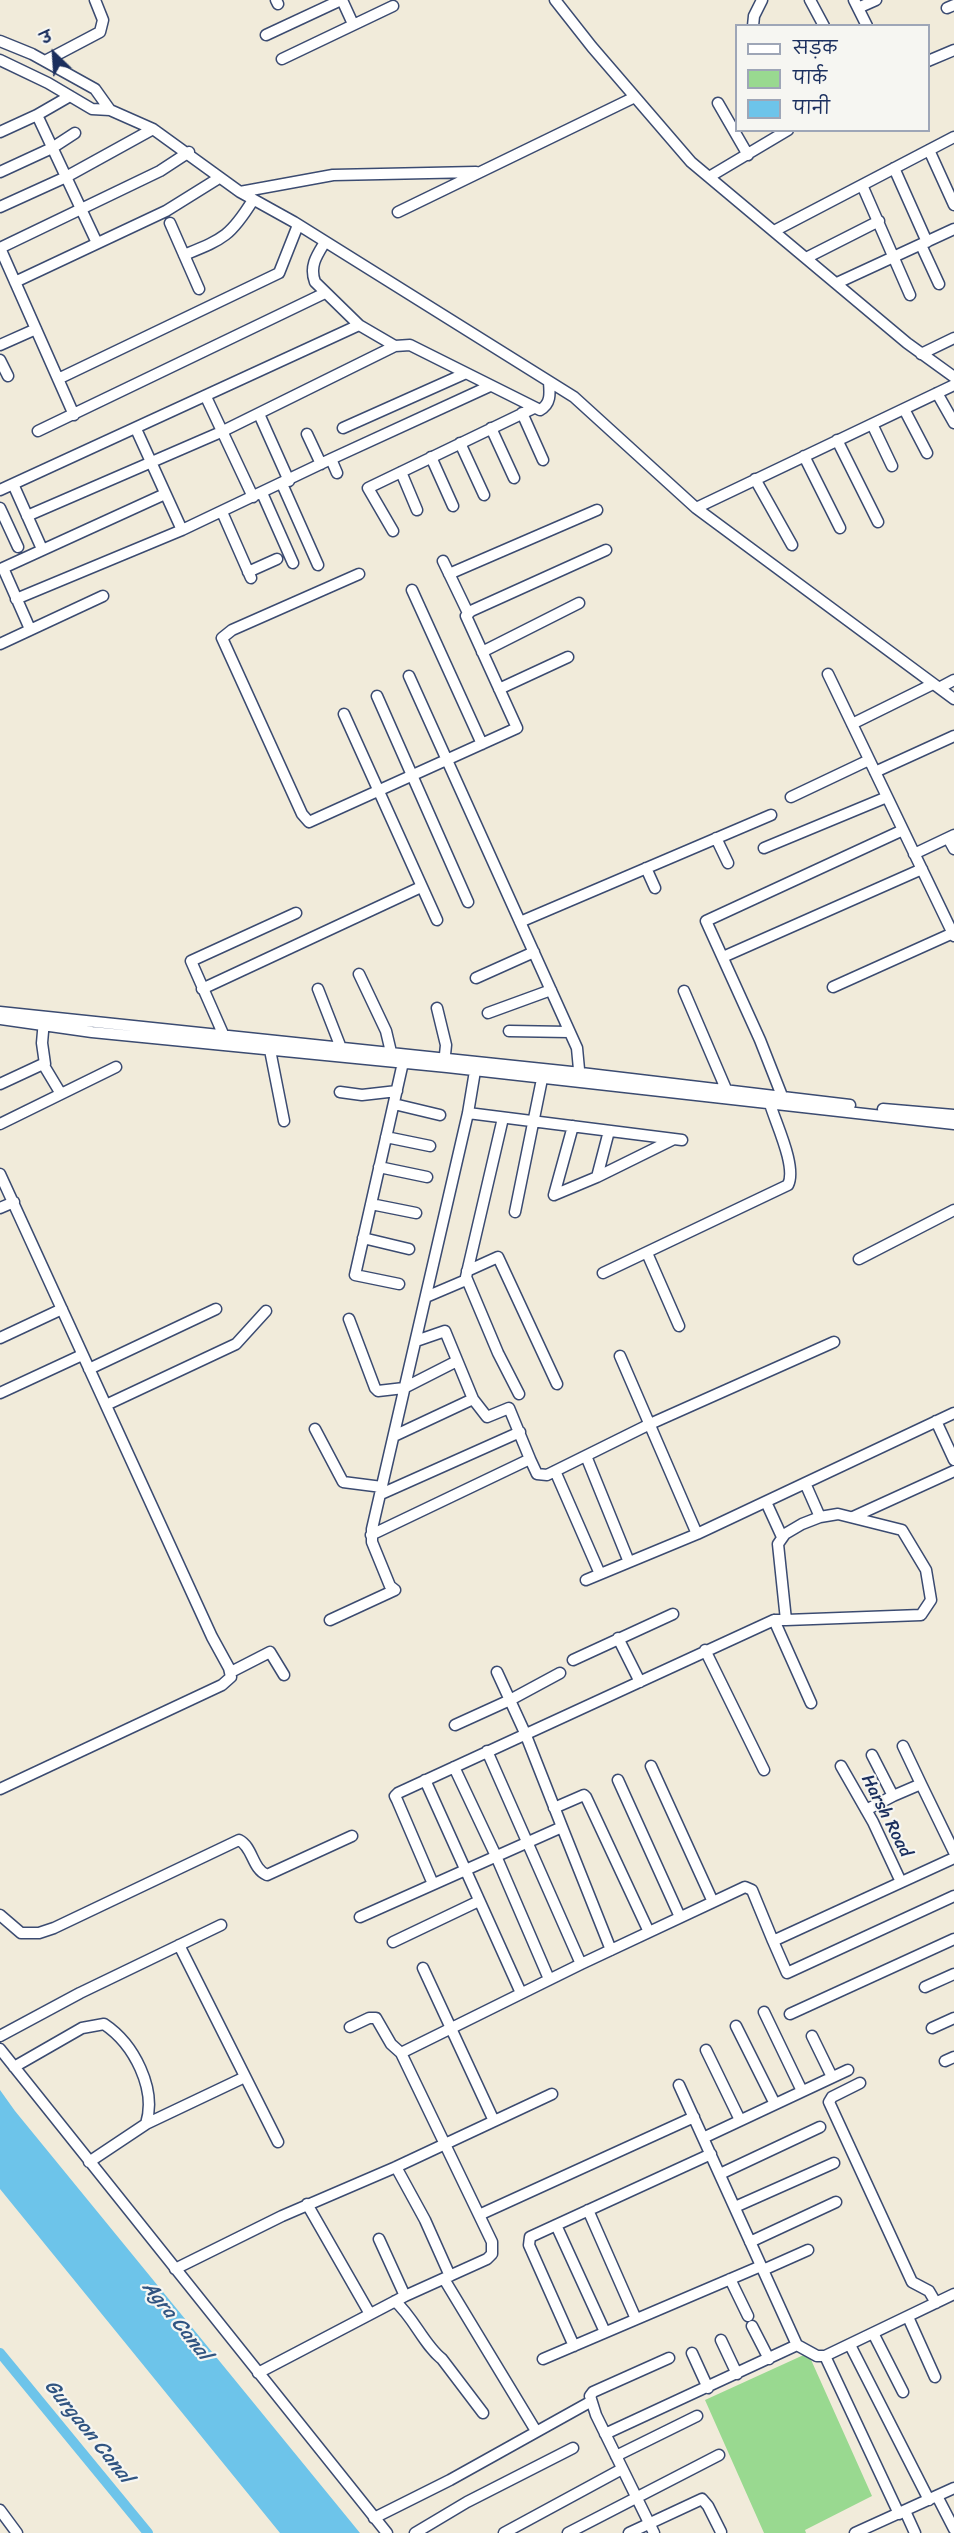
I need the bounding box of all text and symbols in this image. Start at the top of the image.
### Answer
text: उ [35,22,57,53]
north arrow [24,24,84,84]
legend [735,24,930,132]
text: सड़क [793,32,837,64]
text: पार्क [793,62,827,94]
text: पानी [793,92,830,124]
street label: Harsh Road [856,1771,916,1861]
water label: Agra Canal [137,2276,215,2366]
water label: Gurgaon Canal [39,2375,137,2489]

